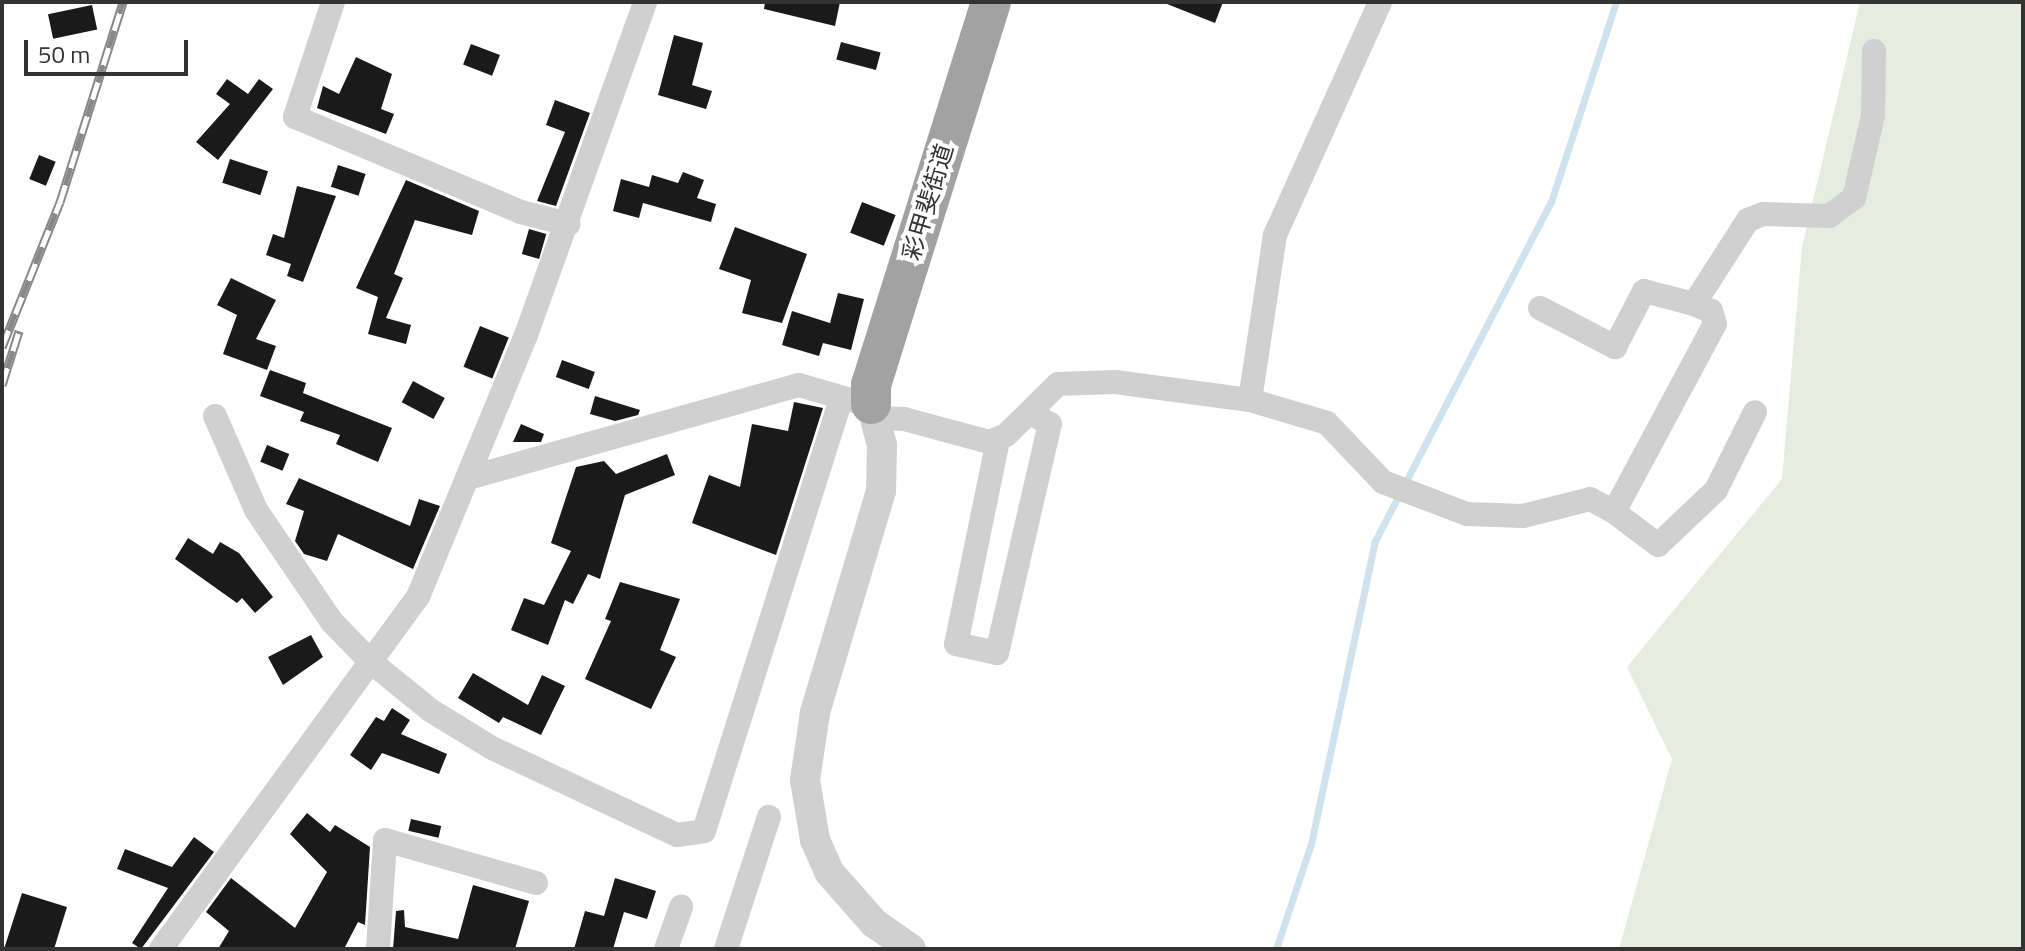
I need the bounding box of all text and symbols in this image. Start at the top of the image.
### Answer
scale bar [28,24,192,74]
text: 50 m [38,36,90,72]
street label: 彩甲斐街道 [897,140,959,264]

